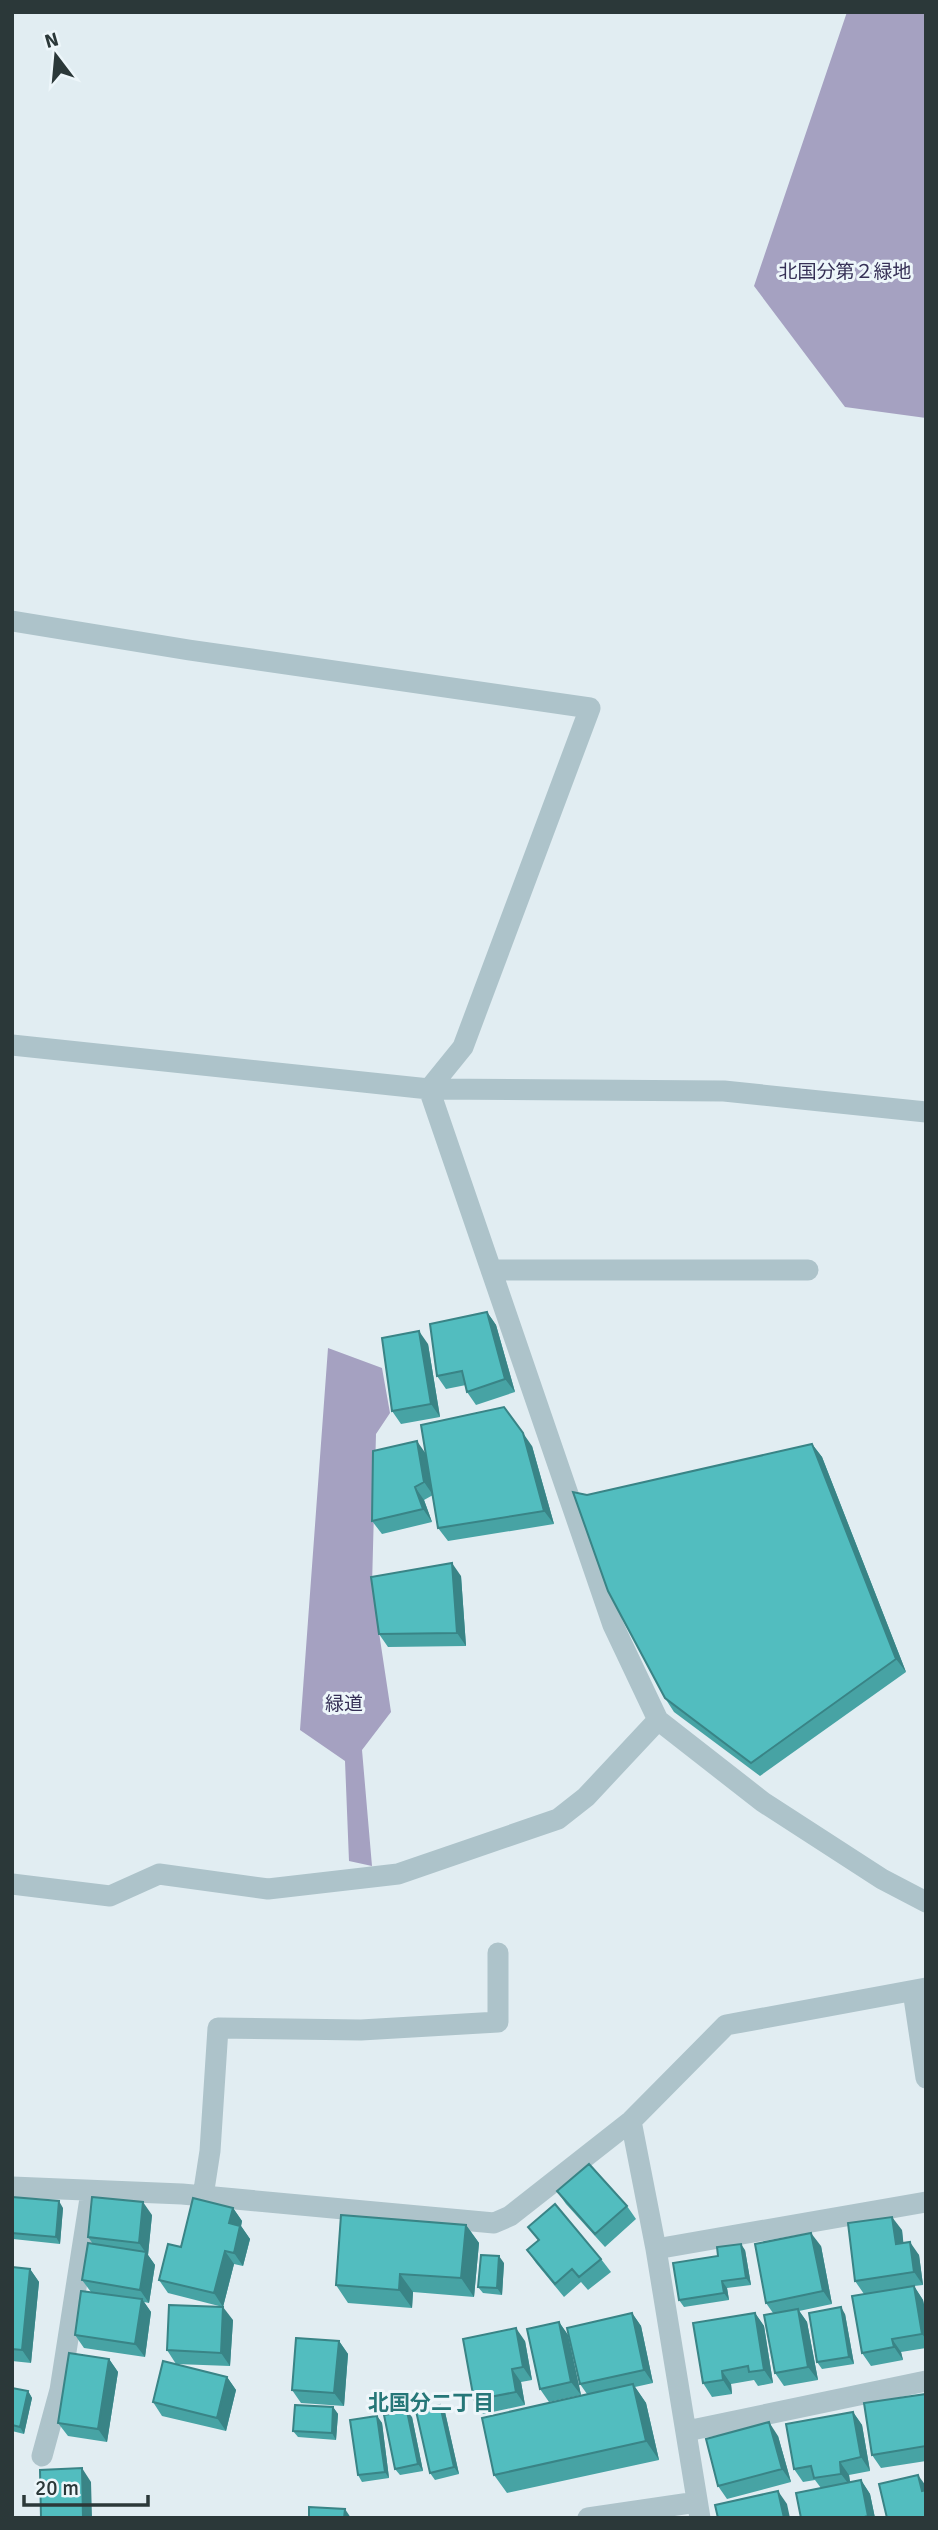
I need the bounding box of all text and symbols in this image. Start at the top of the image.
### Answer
north arrow [21,21,91,91]
text: N [42,27,61,54]
park label: 北国分第２緑地 [778,260,912,284]
park label: 緑道 [325,1692,363,1716]
district label: 北国分二丁目 [368,2390,494,2416]
scale bar [24,2464,149,2508]
text: 20 m [35,2475,79,2501]

